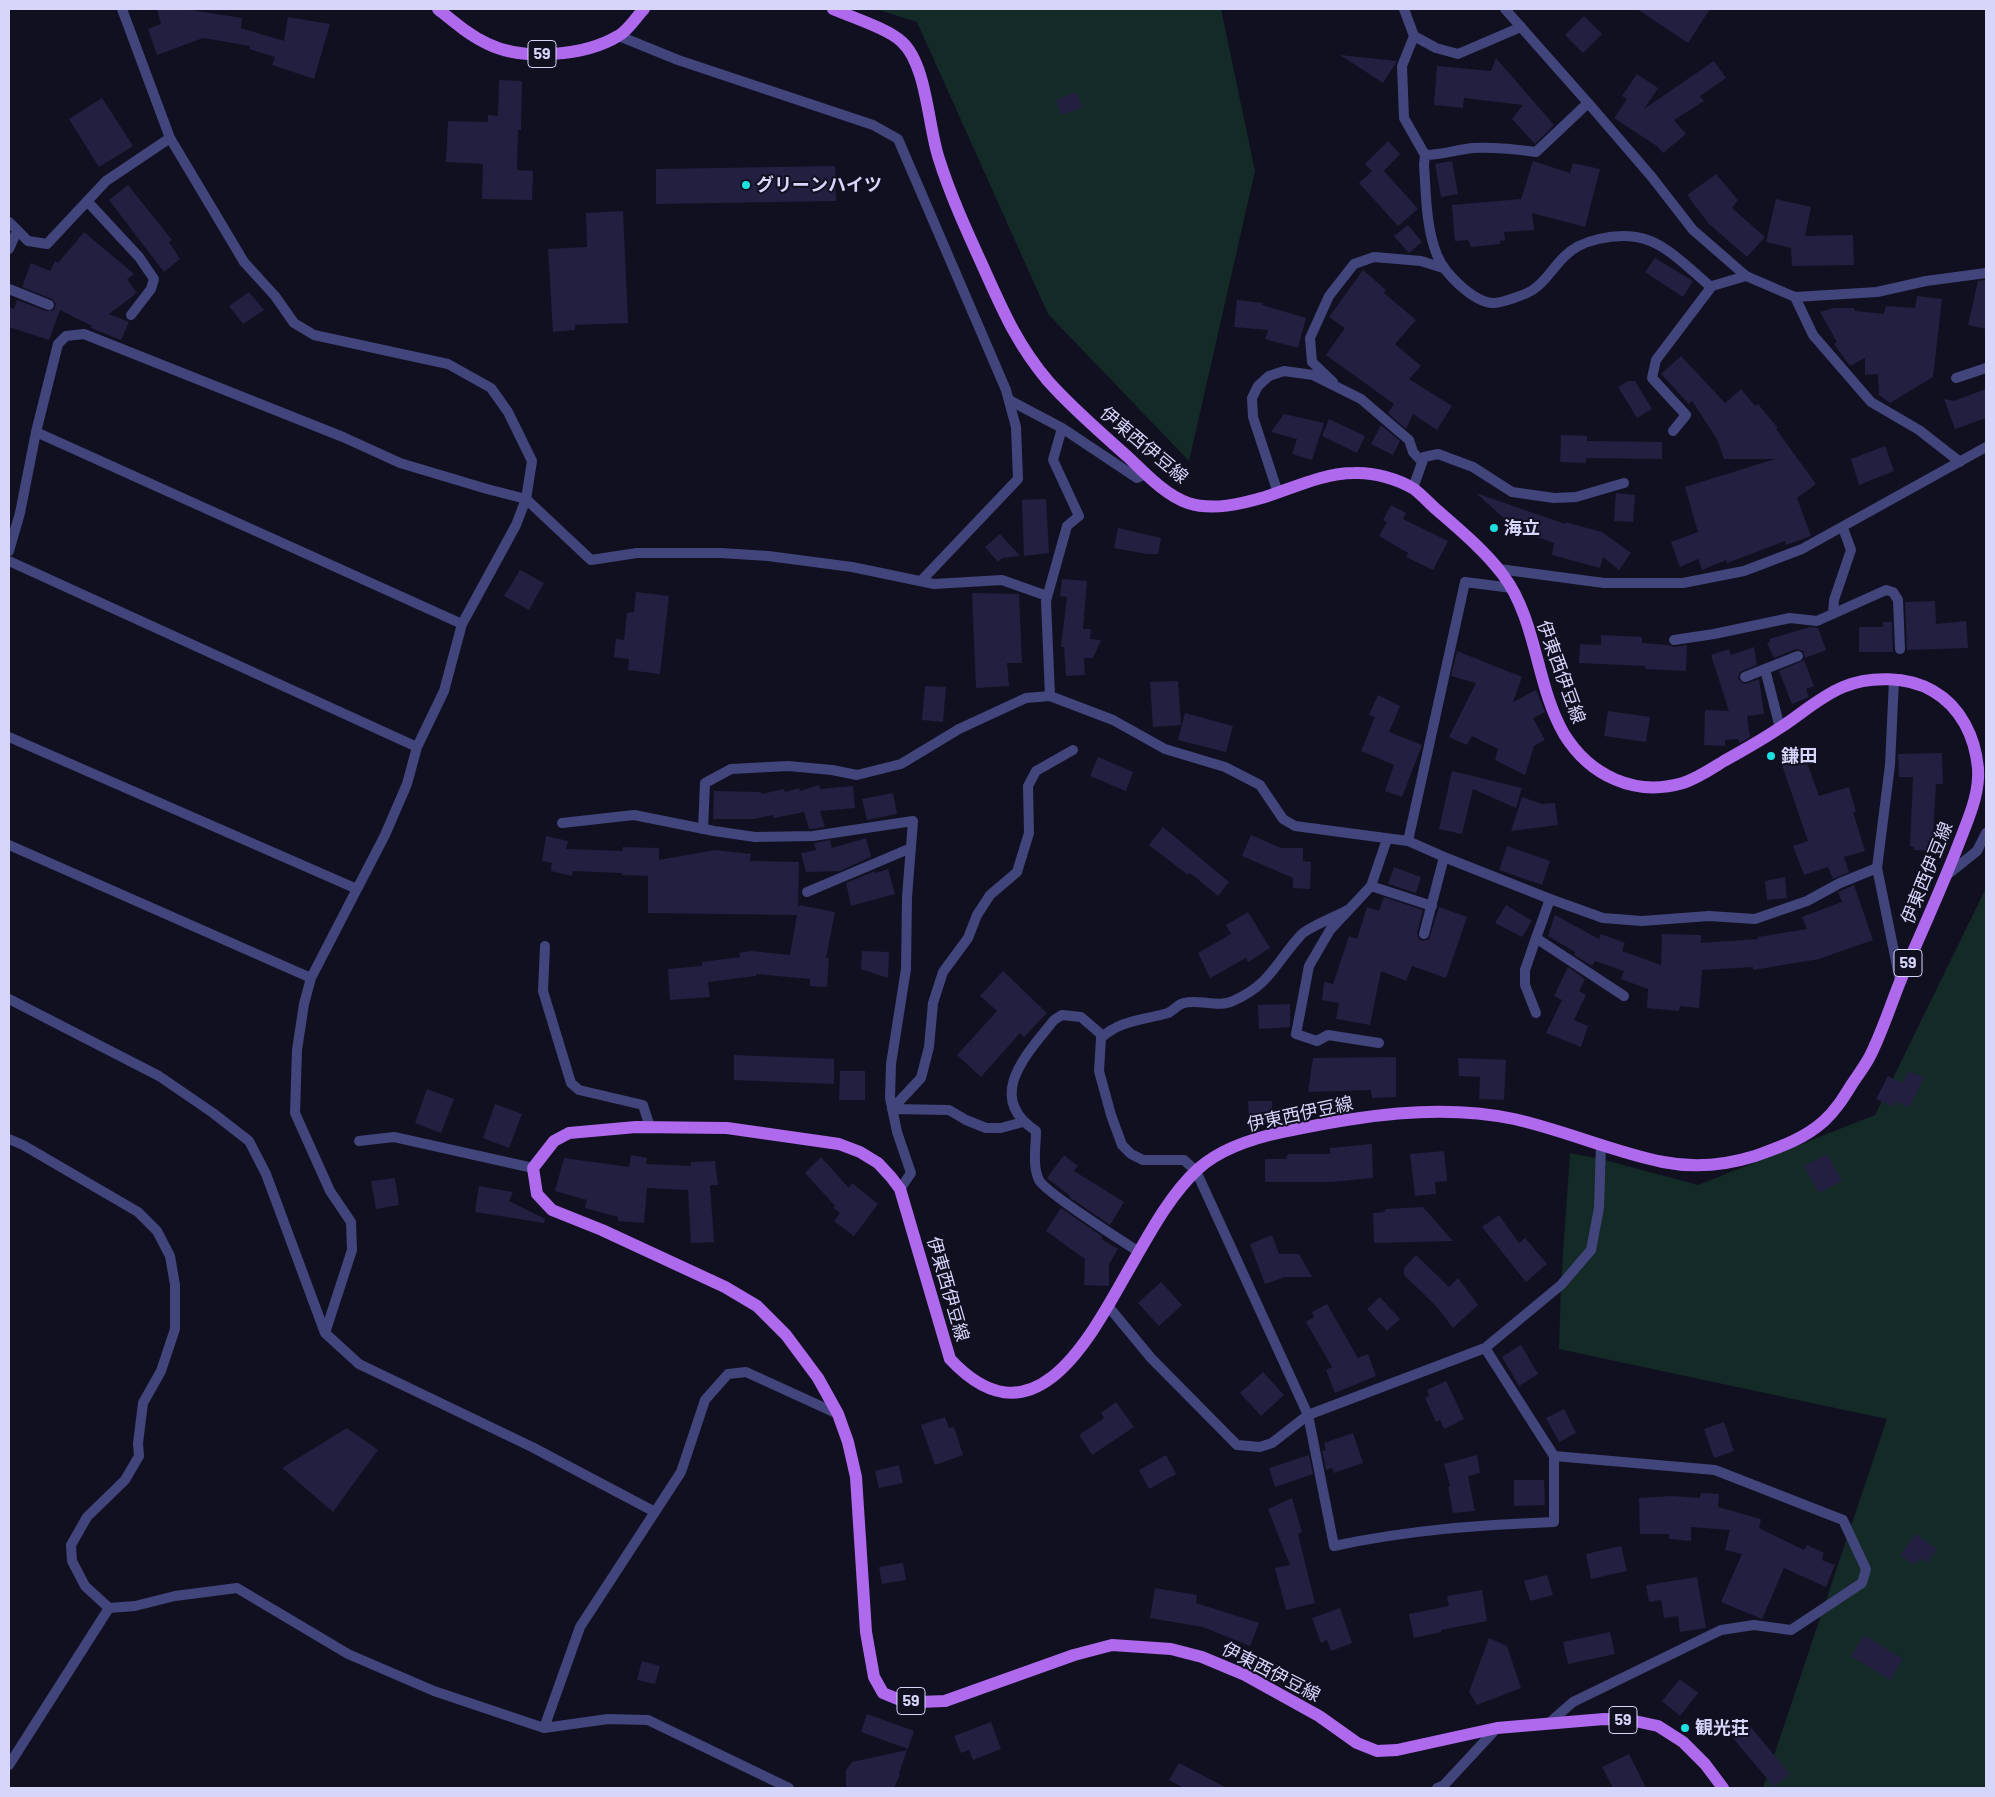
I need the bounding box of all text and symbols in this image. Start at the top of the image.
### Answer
road number: 59 [528,41,556,68]
place label: グリーンハイツ [756,174,882,196]
marker: グリーンハイツ [740,179,752,191]
street label: 伊東西伊豆線 [1096,402,1192,488]
place label: 海立 [1504,517,1540,539]
marker: 海立 [1488,522,1500,534]
street label: 伊東西伊豆線 [1532,618,1590,726]
place label: 鎌田 [1781,745,1817,767]
marker: 鎌田 [1765,750,1777,762]
street label: 伊東西伊豆線 [1897,819,1957,927]
road number: 59 [1894,950,1922,976]
street label: 伊東西伊豆線 [1245,1092,1355,1136]
street label: 伊東西伊豆線 [923,1234,973,1344]
street label: 伊東西伊豆線 [1218,1638,1324,1706]
road number: 59 [897,1688,925,1714]
road number: 59 [1609,1706,1637,1734]
place label: 観光荘 [1695,1717,1749,1739]
marker: 観光荘 [1679,1722,1691,1734]

